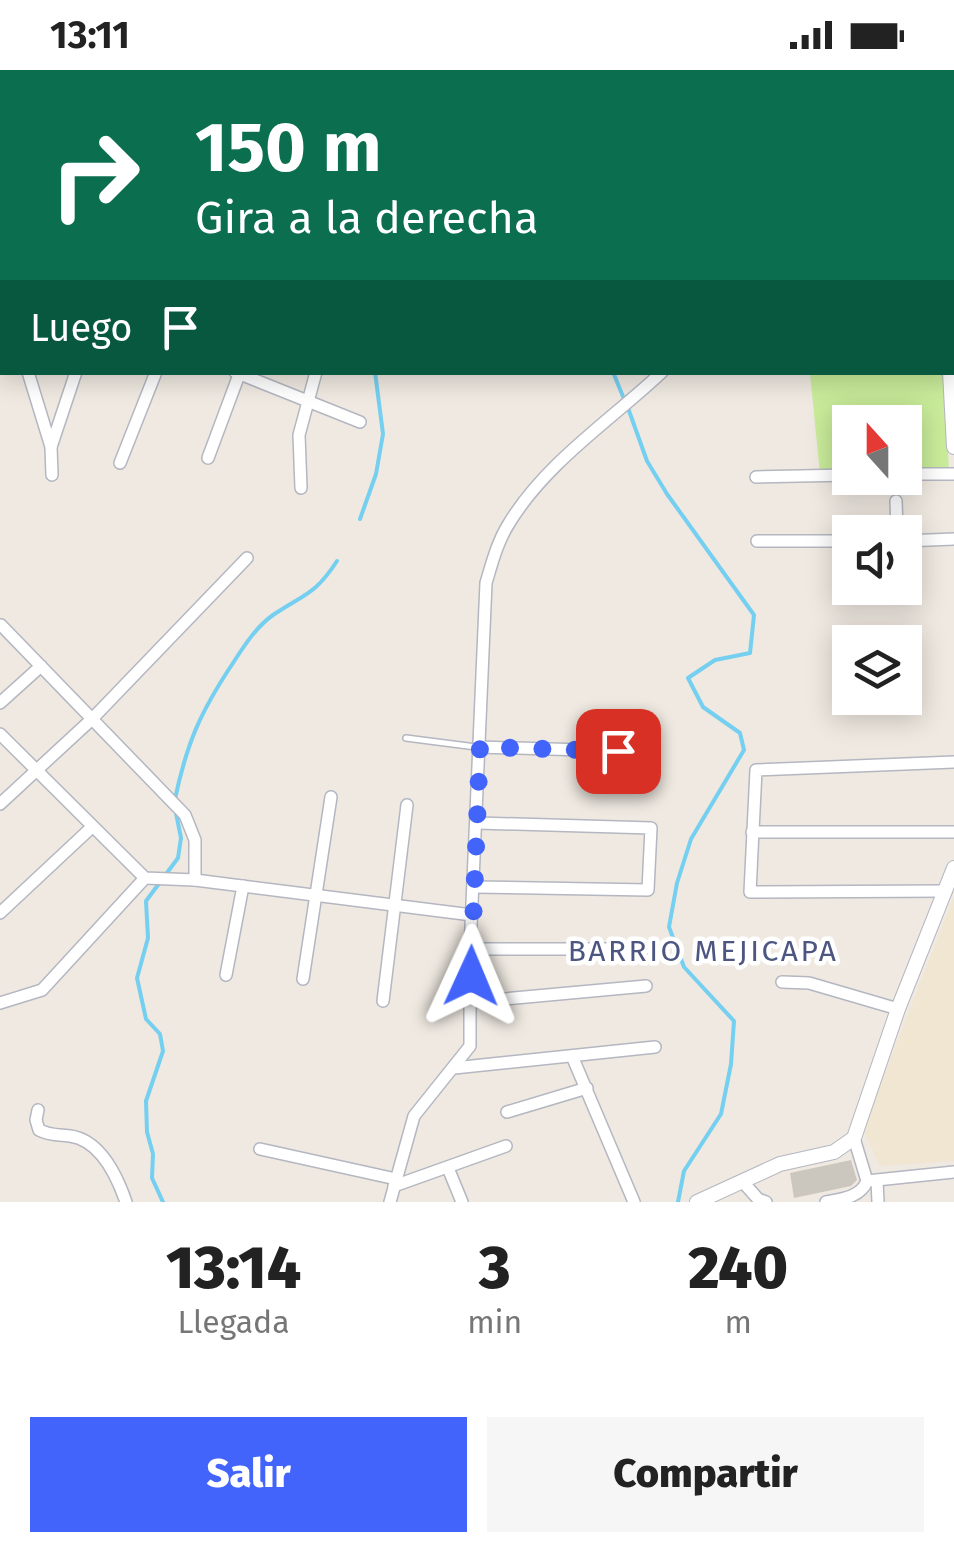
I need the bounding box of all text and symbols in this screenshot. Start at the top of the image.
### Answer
text: 13:11 [50,12,130,58]
text: 150 m [195,106,382,190]
icon: right [30,110,160,240]
text: Gira a la derecha [195,191,538,245]
icon: arrive [153,300,208,355]
text: Luego [30,305,133,351]
north arrow [832,405,922,495]
map controls [832,405,922,715]
button: sound [832,515,922,605]
button: layers [832,625,922,715]
pin [576,709,661,794]
icon: arrive [591,724,646,779]
position arrow [419,924,523,1028]
district label: BARRIO MEJICAPA [568,933,838,969]
text: 13:14 [166,1232,301,1304]
text: 3 [479,1232,511,1304]
text: 240 [688,1232,788,1304]
text: Llegada [177,1303,290,1341]
text: min [467,1303,522,1341]
text: m [724,1303,752,1341]
button: Salir [30,1417,467,1532]
button: Compartir [487,1417,924,1532]

